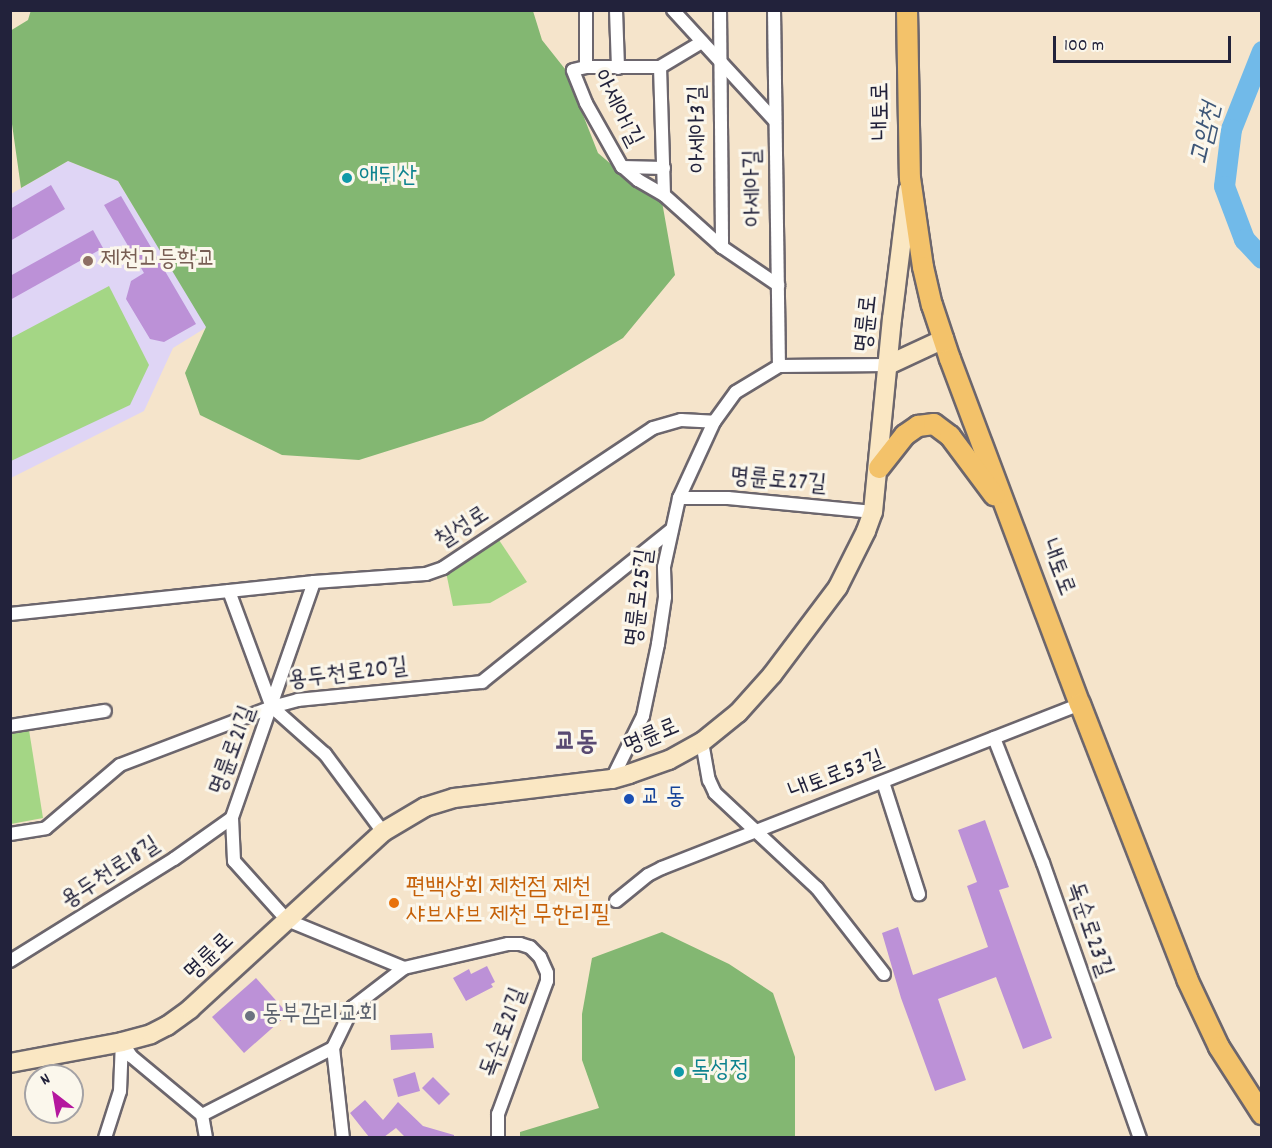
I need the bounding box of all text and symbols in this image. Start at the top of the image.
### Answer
scale bar [1056,24,1234,62]
text: 100 m [1064,34,1104,59]
street label: 아세아1길 [584,66,648,152]
street label: 내토로 [868,82,898,140]
street label: 아세아3길 [685,85,715,173]
water label: 고암천 [1185,100,1229,168]
street label: 아세아길 [740,149,770,227]
place label: 애뒤산 [359,164,417,192]
marker: 애뒤산 [340,171,354,185]
place label: 제천고등학교 [100,247,216,275]
marker: 제천고등학교 [81,254,95,268]
street label: 명륜로 [851,294,885,354]
street label: 명륜로27길 [728,463,828,501]
street label: 칠성로 [431,501,495,557]
street label: 내토로 [1032,536,1080,600]
street label: 명륜로25길 [621,547,661,649]
street label: 용두천로20길 [287,653,409,697]
street label: 명륜로21길 [205,702,263,800]
street label: 명륜로 [620,713,684,763]
district label: 교동 [554,728,598,760]
street label: 내토로53길 [786,746,888,808]
place label: 교 동 [641,785,685,813]
marker: 교 동 [622,792,636,806]
street label: 용두천로18길 [56,832,166,916]
place label: 편백상회 제천점 제천 샤브샤브 제천 무한리필 [406,875,610,931]
street label: 독순로23길 [1058,879,1118,981]
marker: 편백상회 제천점 제천 샤브샤브 제천 무한리필 [387,896,401,910]
street label: 명륜로 [179,928,241,988]
street label: 독순로21길 [476,984,534,1082]
place label: 동부감리교회 [262,1002,378,1030]
marker: 동부감리교회 [243,1009,257,1023]
place label: 독성정 [691,1058,749,1086]
north arrow [24,1064,84,1124]
marker: 독성정 [672,1065,686,1079]
text: N [36,1068,55,1092]

